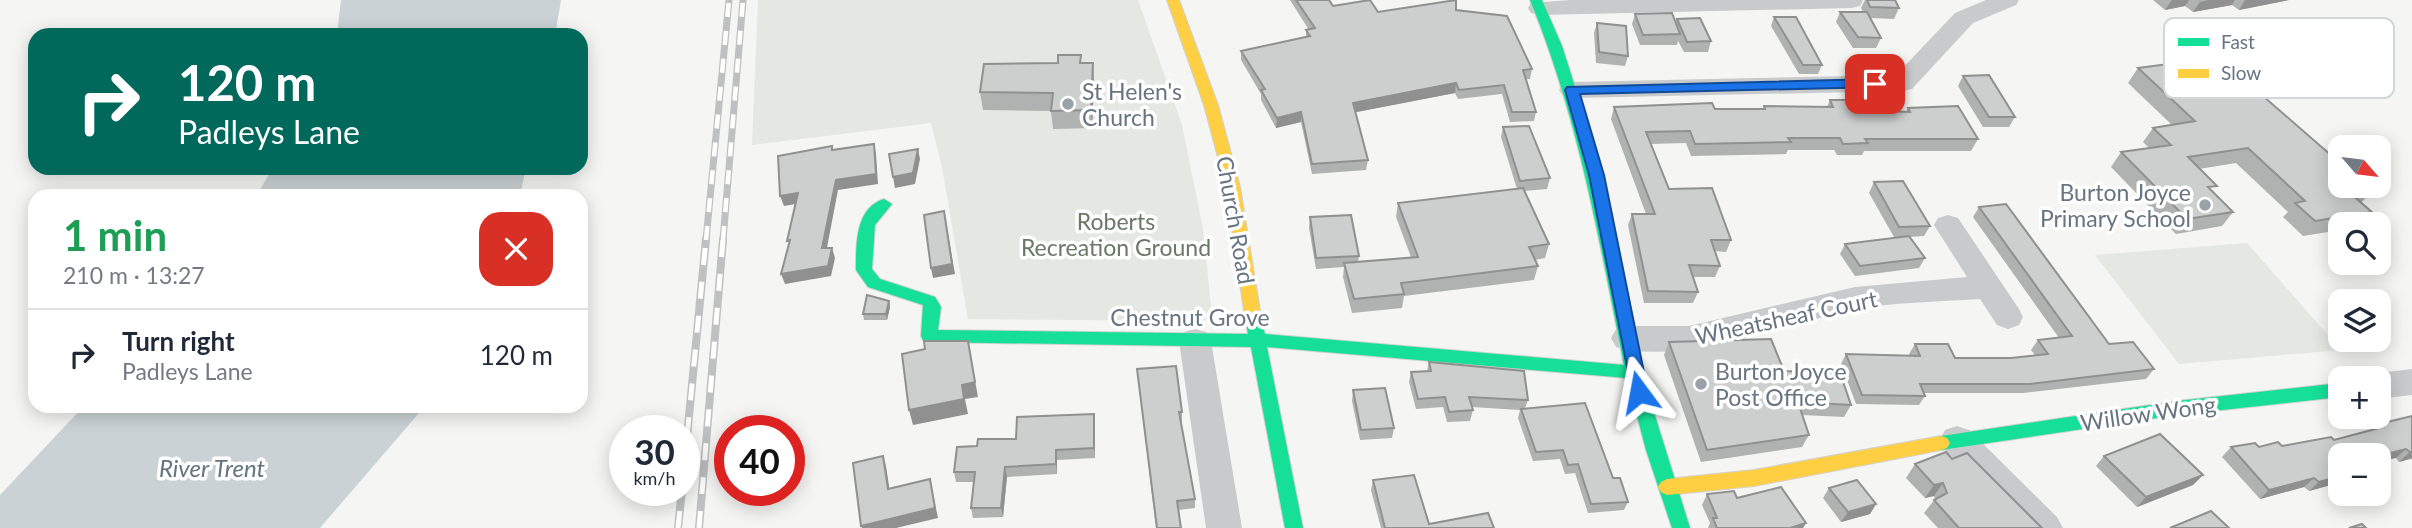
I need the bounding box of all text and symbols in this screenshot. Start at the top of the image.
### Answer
legend [2164,18,2394,98]
text: Fast [2221,30,2255,53]
text: 120 m [178,53,316,111]
pin [1845,54,1905,114]
icon: right [63,56,154,147]
text: Slow [2221,61,2261,84]
icon: arrive [1856,65,1894,103]
place label: St Helen's Church [1082,77,1182,131]
marker: St Helen's Church [1060,96,1076,112]
text: Padleys Lane [178,112,360,151]
north arrow [2328,135,2390,198]
map controls [2328,135,2391,506]
street label: Church Road [1211,154,1261,286]
place label: Burton Joyce Primary School [2040,178,2191,232]
marker: Burton Joyce Primary School [2197,197,2213,213]
park label: Roberts Recreation Ground [1021,207,1211,261]
text: 1 min [63,210,167,260]
button: close [479,212,553,286]
button: search [2328,212,2391,275]
text: 210 m · 13:27 [63,261,205,289]
street label: Wheatsheaf Court [1692,284,1880,350]
button: layers [2328,289,2391,352]
street label: Chestnut Grove [1110,303,1270,331]
text: Turn right [122,325,235,357]
icon: right [63,336,101,374]
text: 120 m [480,339,553,371]
position arrow [1602,355,1676,429]
text: Padleys Lane [122,357,253,385]
place label: Burton Joyce Post Office [1715,357,1847,411]
button: + [2328,366,2391,429]
marker: Burton Joyce Post Office [1693,376,1709,392]
street label: Willow Wong [2078,390,2218,436]
speed limit sign: 40 [714,415,805,506]
text: 30 [634,430,675,472]
button: − [2328,443,2391,506]
water label: River Trent [159,453,265,482]
text: km/h [633,467,676,489]

